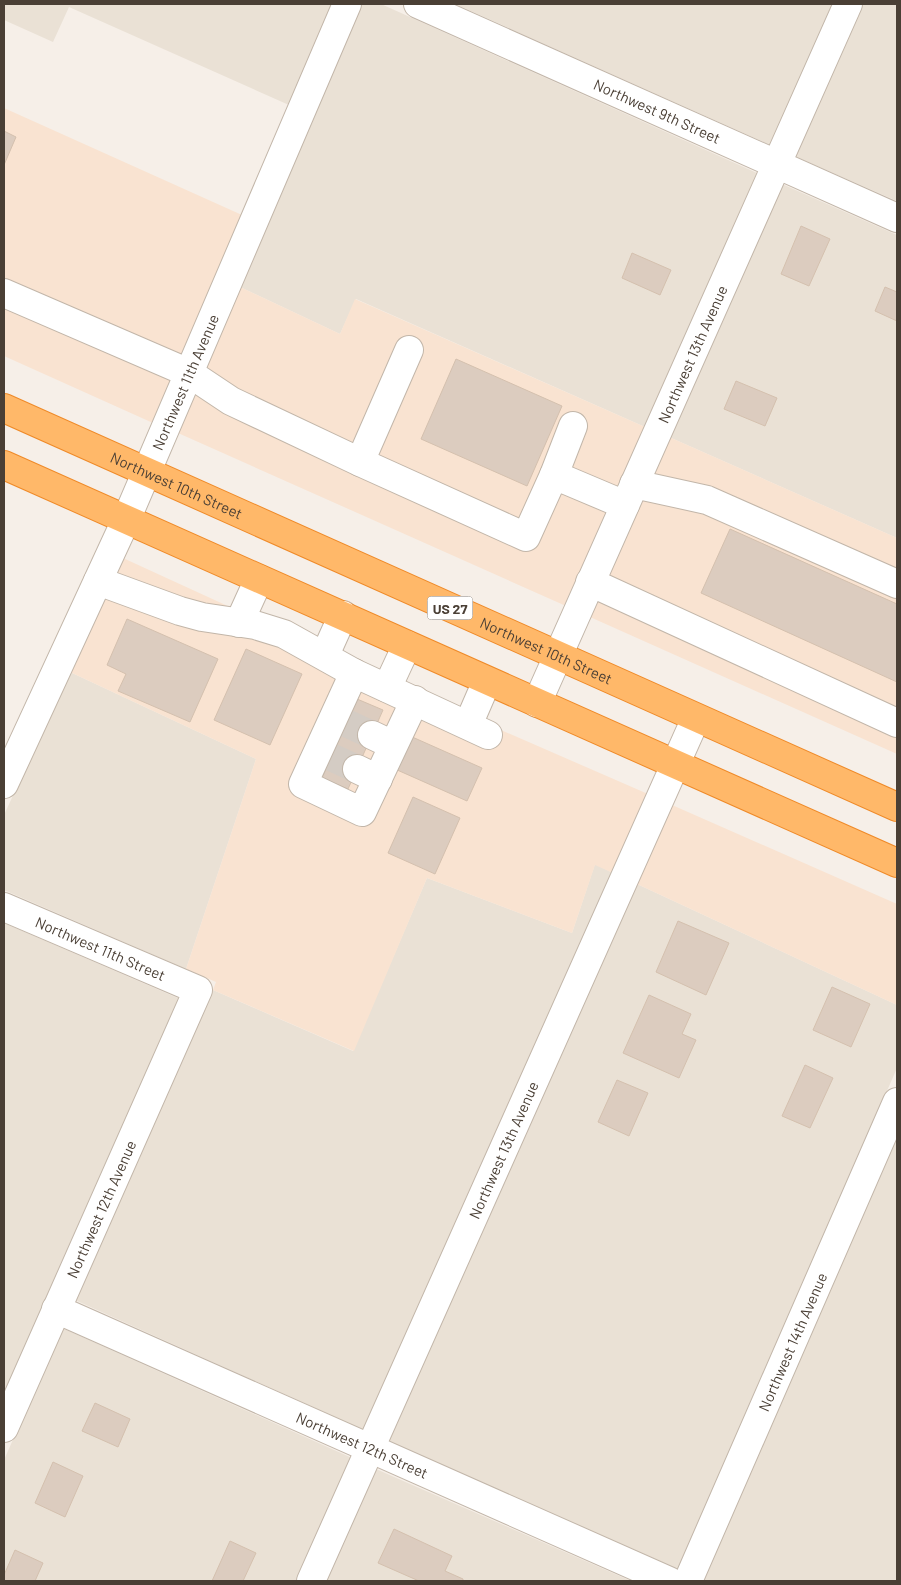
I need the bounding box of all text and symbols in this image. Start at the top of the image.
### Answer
street label: Northwest 9th Street [591,75,723,147]
street label: Northwest 13th Avenue [654,282,731,426]
street label: Northwest 11th Avenue [148,311,222,453]
street label: Northwest 10th Street [108,448,245,522]
road number: US 27 [428,596,472,620]
street label: Northwest 10th Street [477,613,615,688]
street label: Northwest 11th Street [33,913,168,984]
street label: Northwest 13th Avenue [465,1078,542,1222]
street label: Northwest 12th Avenue [62,1137,140,1281]
street label: Northwest 14th Avenue [754,1270,830,1414]
street label: Northwest 12th Street [293,1408,431,1482]

